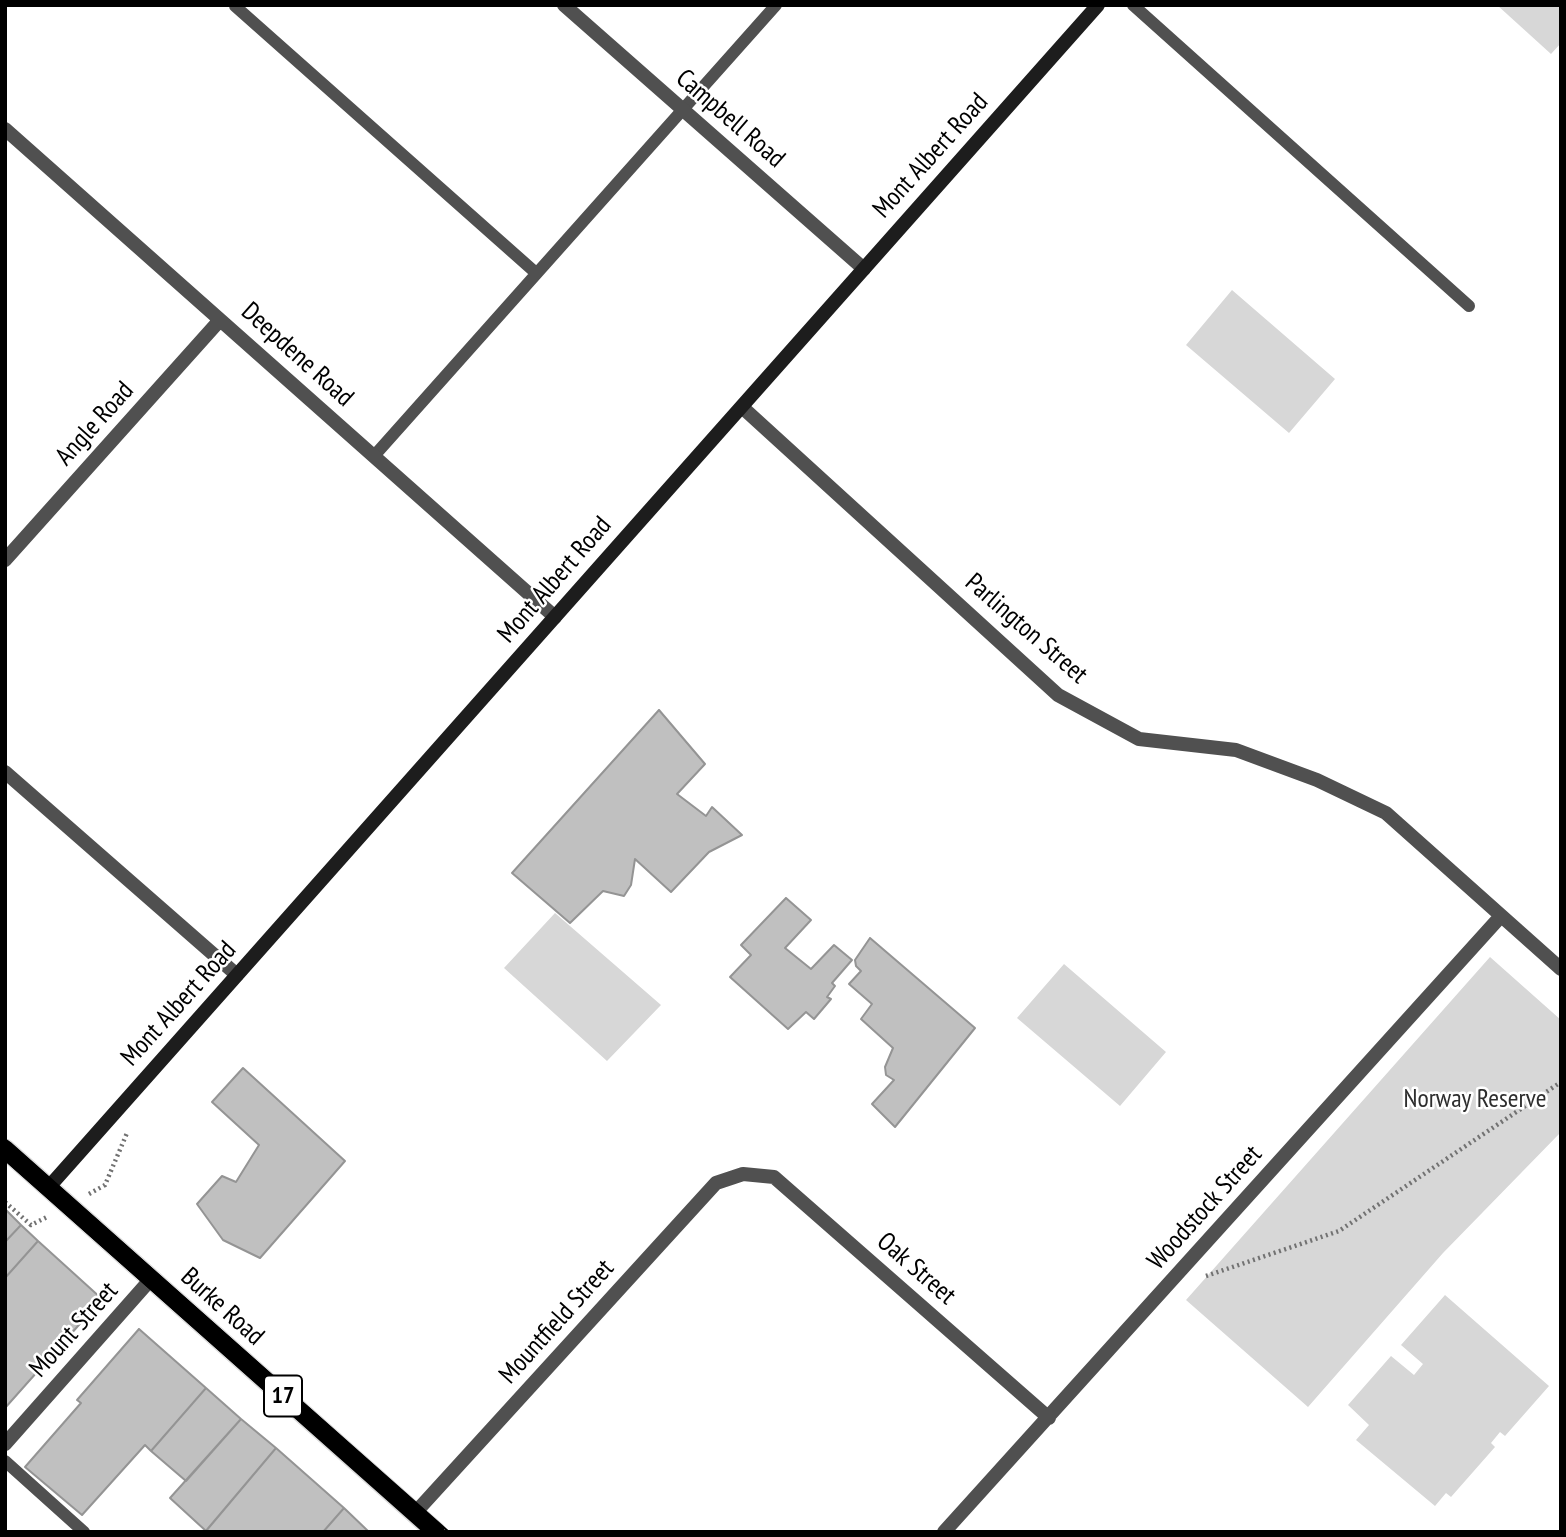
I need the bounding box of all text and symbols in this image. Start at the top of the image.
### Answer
street label: Campbell Road [669,63,791,175]
street label: Mont Albert Road [867,87,995,225]
street label: Deepdene Road [234,296,360,414]
street label: Angle Road [49,376,141,472]
street label: Mont Albert Road [492,511,618,649]
street label: Parlington Street [958,567,1094,691]
street label: Mont Albert Road [115,935,243,1073]
park label: Norway Reserve [1403,1084,1547,1116]
street label: Woodstock Street [1141,1140,1269,1276]
street label: Oak Street [870,1226,962,1312]
street label: Mountfield Street [493,1253,621,1391]
street label: Burke Road [174,1262,270,1352]
street label: Mount Street [23,1276,125,1384]
road number: 17 [264,1376,302,1416]

